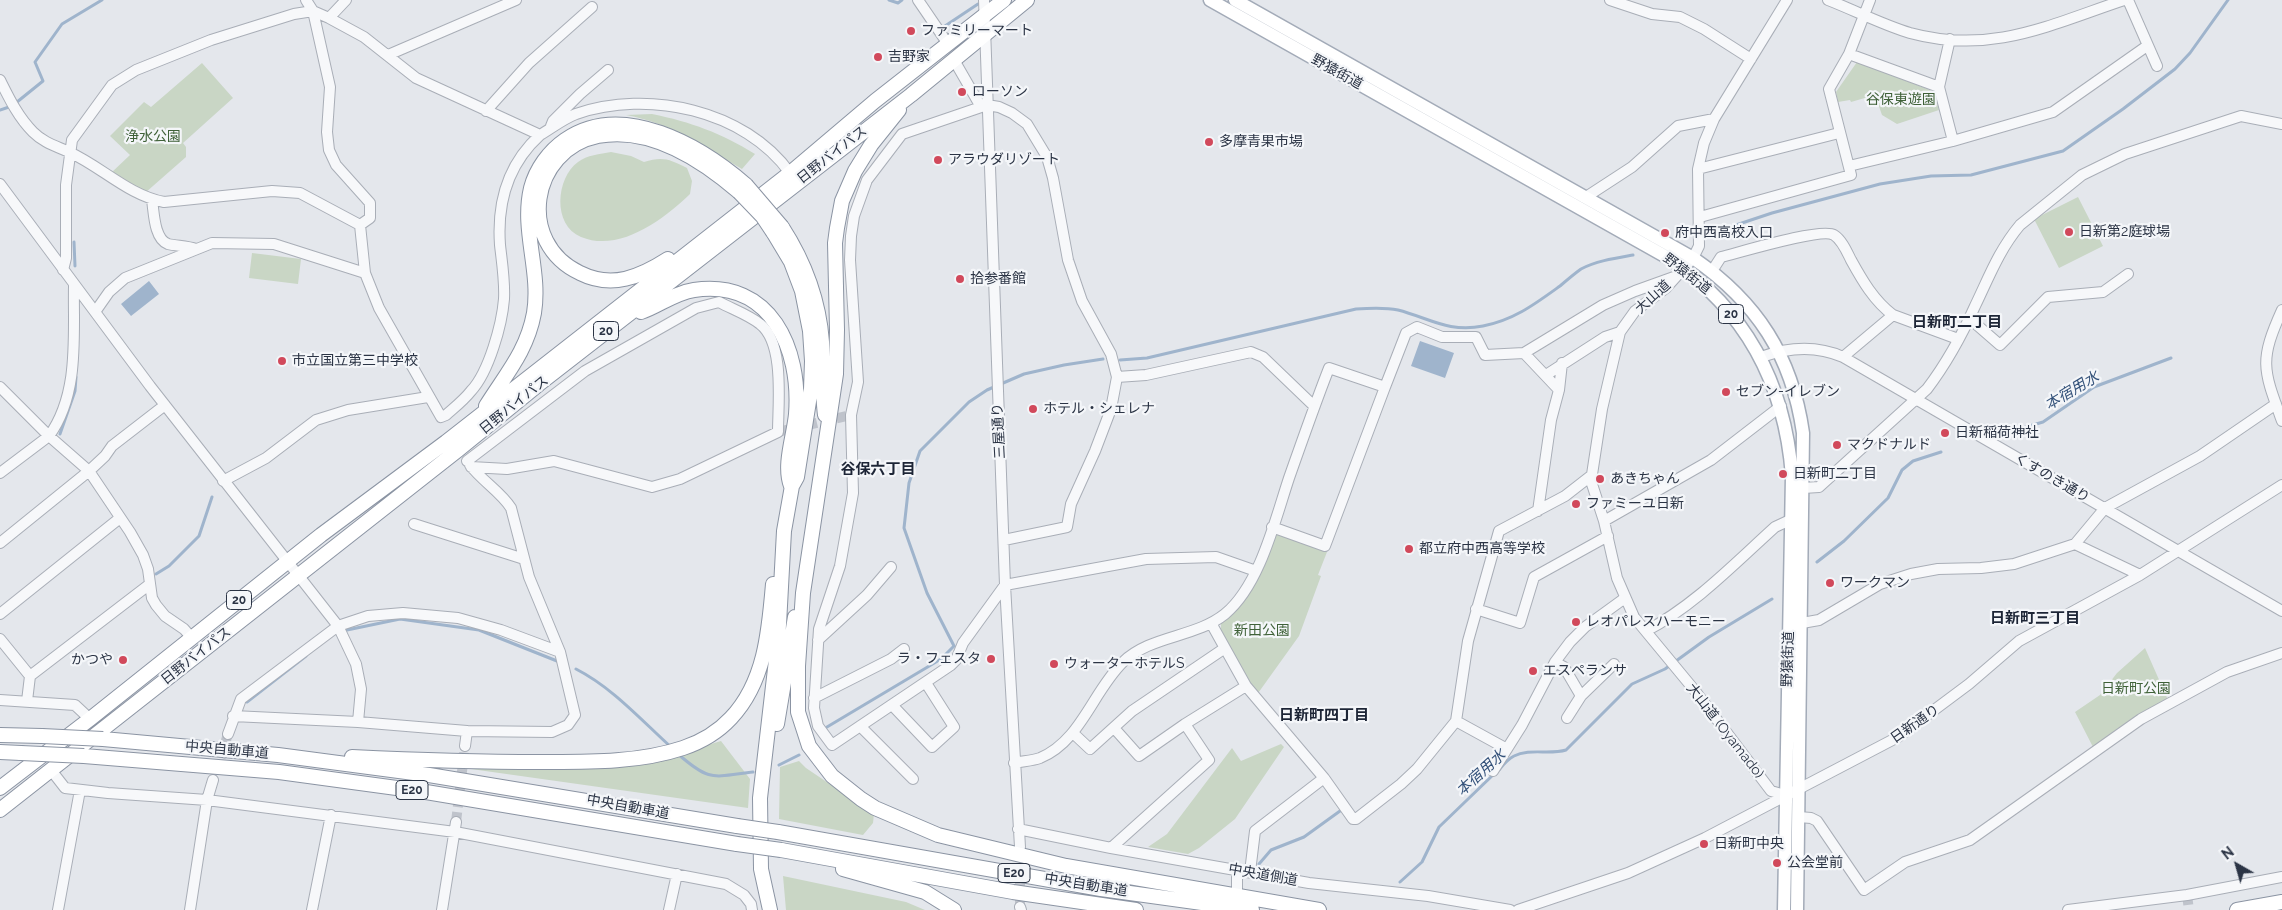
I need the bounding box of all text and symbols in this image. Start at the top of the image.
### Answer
place label: ファミリーマート [921,23,1033,39]
marker: ファミリーマート [905,25,917,37]
place label: 吉野家 [888,49,930,65]
marker: 吉野家 [872,51,884,63]
street label: 野猿街道 [1308,51,1366,93]
place label: ローソン [972,84,1028,100]
marker: ローソン [956,86,968,98]
park label: 谷保東遊園 [1866,92,1936,108]
street label: 日野バイパス [794,123,870,187]
park label: 浄水公園 [125,129,181,145]
place label: 多摩青果市場 [1219,134,1303,150]
marker: 多摩青果市場 [1203,136,1215,148]
place label: アラウダリゾート [948,152,1060,168]
marker: アラウダリゾート [932,154,944,166]
place label: 日新第2庭球場 [2079,224,2170,240]
place label: 府中西高校入口 [1675,225,1773,241]
marker: 日新第2庭球場 [2063,226,2075,238]
marker: 府中西高校入口 [1659,227,1671,239]
street label: 野猿街道 [1660,250,1714,298]
place label: 拾参番館 [970,271,1026,287]
marker: 拾参番館 [954,273,966,285]
street label: 大山道 [1632,277,1674,317]
road number: 20 [1718,304,1744,324]
district label: 日新町二丁目 [1912,313,2002,331]
road number: 20 [594,322,618,341]
place label: 市立国立第三中学校 [292,353,418,369]
marker: 市立国立第三中学校 [276,355,288,367]
water label: 本宿用水 [2042,368,2102,414]
street label: 日野バイパス [476,372,552,438]
place label: セブン-イレブン [1736,384,1840,400]
marker: セブン-イレブン [1720,386,1732,398]
place label: ホテル・シェレナ [1043,401,1155,417]
street label: 三屋通り [989,403,1009,459]
marker: ホテル・シェレナ [1027,403,1039,415]
place label: 日新稲荷神社 [1955,425,2039,441]
marker: 日新稲荷神社 [1939,427,1951,439]
place label: マクドナルド [1847,437,1931,453]
marker: マクドナルド [1831,439,1843,451]
street label: くすのき通り [2011,450,2093,506]
district label: 谷保六丁目 [841,460,915,478]
place label: 日新町二丁目 [1793,466,1877,482]
marker: 日新町二丁目 [1777,468,1789,480]
place label: あきちゃん [1610,471,1680,487]
marker: あきちゃん [1594,473,1606,485]
place label: ファミーユ日新 [1586,496,1684,512]
marker: ファミーユ日新 [1570,498,1582,510]
place label: 都立府中西高等学校 [1419,541,1545,557]
marker: 都立府中西高等学校 [1403,543,1415,555]
place label: ワークマン [1840,575,1910,591]
marker: ワークマン [1824,577,1836,589]
road number: 20 [226,590,252,610]
district label: 日新町三丁目 [1990,609,2080,627]
place label: レオパレスハーモニー [1586,614,1726,630]
marker: レオパレスハーモニー [1570,616,1582,628]
park label: 新田公園 [1234,623,1290,639]
street label: 日野バイパス [158,624,234,688]
street label: 野猿街道 [1779,631,1797,687]
place label: ラ・フェスタ [897,651,981,667]
place label: かつや [71,652,113,668]
marker: ラ・フェスタ [985,653,997,665]
marker: かつや [117,654,129,666]
place label: ウォーターホテルS [1064,656,1184,672]
marker: ウォーターホテルS [1048,658,1060,670]
place label: エスペランサ [1543,663,1627,679]
marker: エスペランサ [1527,665,1539,677]
street label: 大山道 (Oyamado) [1683,680,1767,782]
park label: 日新町公園 [2101,681,2171,697]
street label: 日新通り [1887,701,1943,747]
district label: 日新町四丁目 [1279,706,1369,724]
street label: 中央自動車道 [184,738,270,762]
water label: 本宿用水 [1453,746,1509,800]
road number: E20 [396,780,428,800]
street label: 中央自動車道 [585,791,671,823]
place label: 日新町中央 [1714,836,1784,852]
marker: 日新町中央 [1698,838,1710,850]
north arrow [2212,840,2262,890]
text: N [2219,844,2237,863]
place label: 公会堂前 [1787,855,1843,871]
marker: 公会堂前 [1771,857,1783,869]
street label: 中央道側道 [1227,861,1299,889]
road number: E20 [998,864,1030,882]
street label: 中央自動車道 [1043,870,1129,900]

